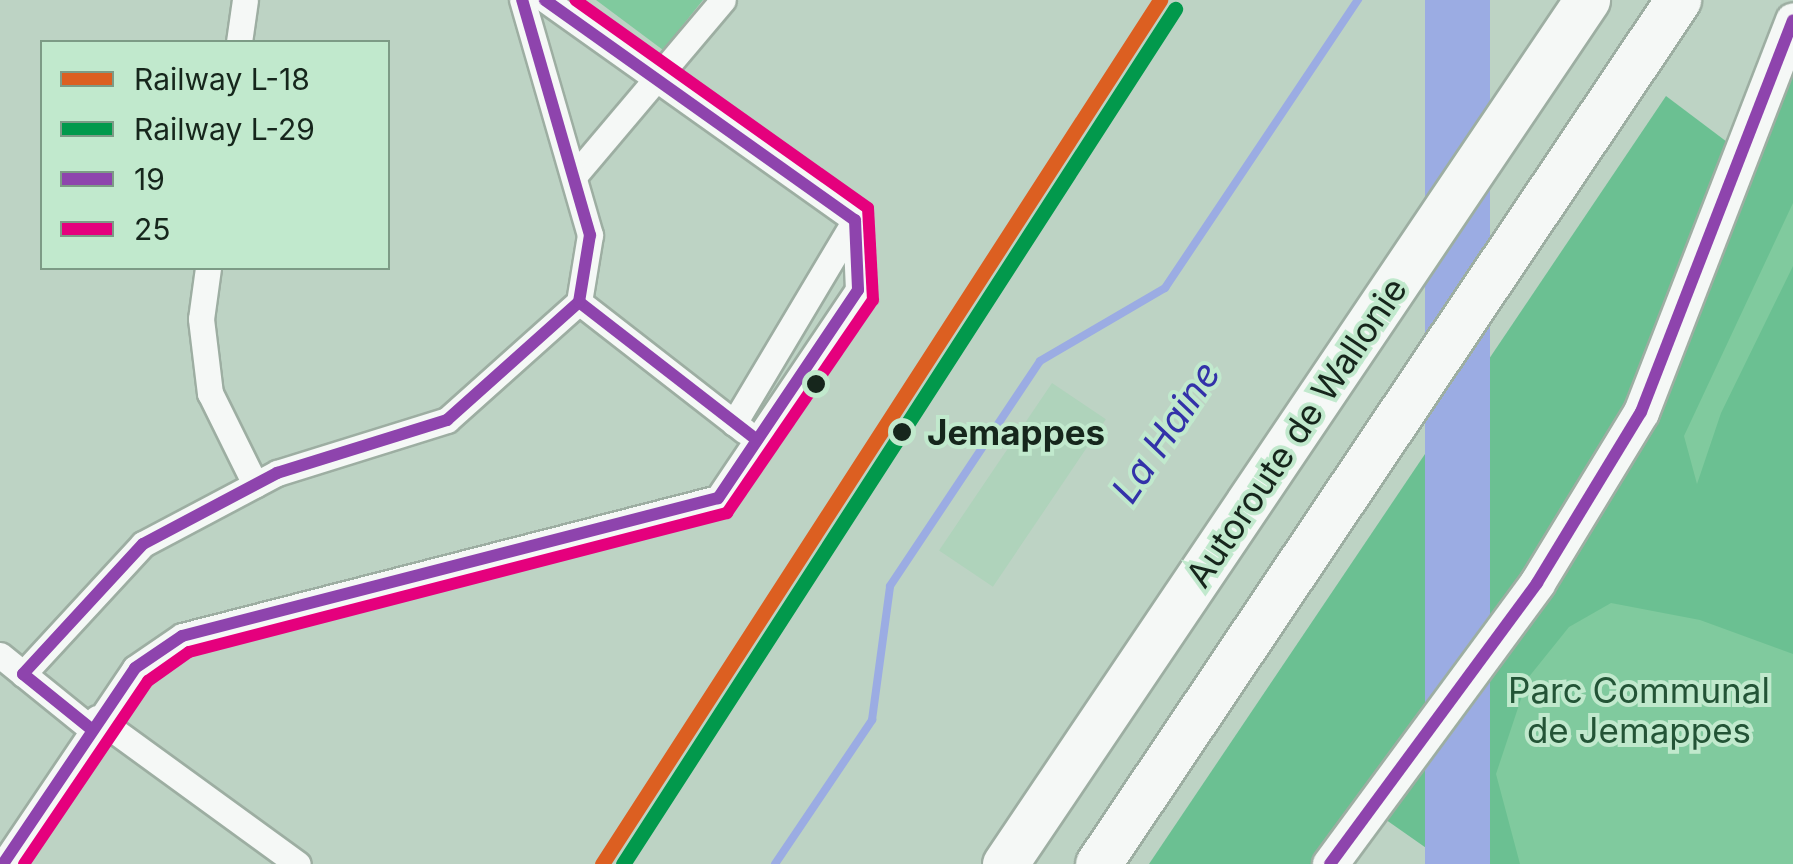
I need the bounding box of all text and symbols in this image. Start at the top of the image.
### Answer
legend [40,40,390,270]
text: Railway L-18 [134,61,310,97]
text: Railway L-29 [134,111,315,147]
text: 19 [134,161,165,197]
text: 25 [134,211,171,247]
street label: Autoroute de Wallonie [1177,269,1415,595]
water label: La Haine [1102,353,1230,511]
unlabelled marker [806,374,826,394]
place label: Jemappes [927,411,1105,453]
marker: Jemappes [886,416,918,448]
park label: Parc Communal de Jemappes [1508,669,1770,751]

